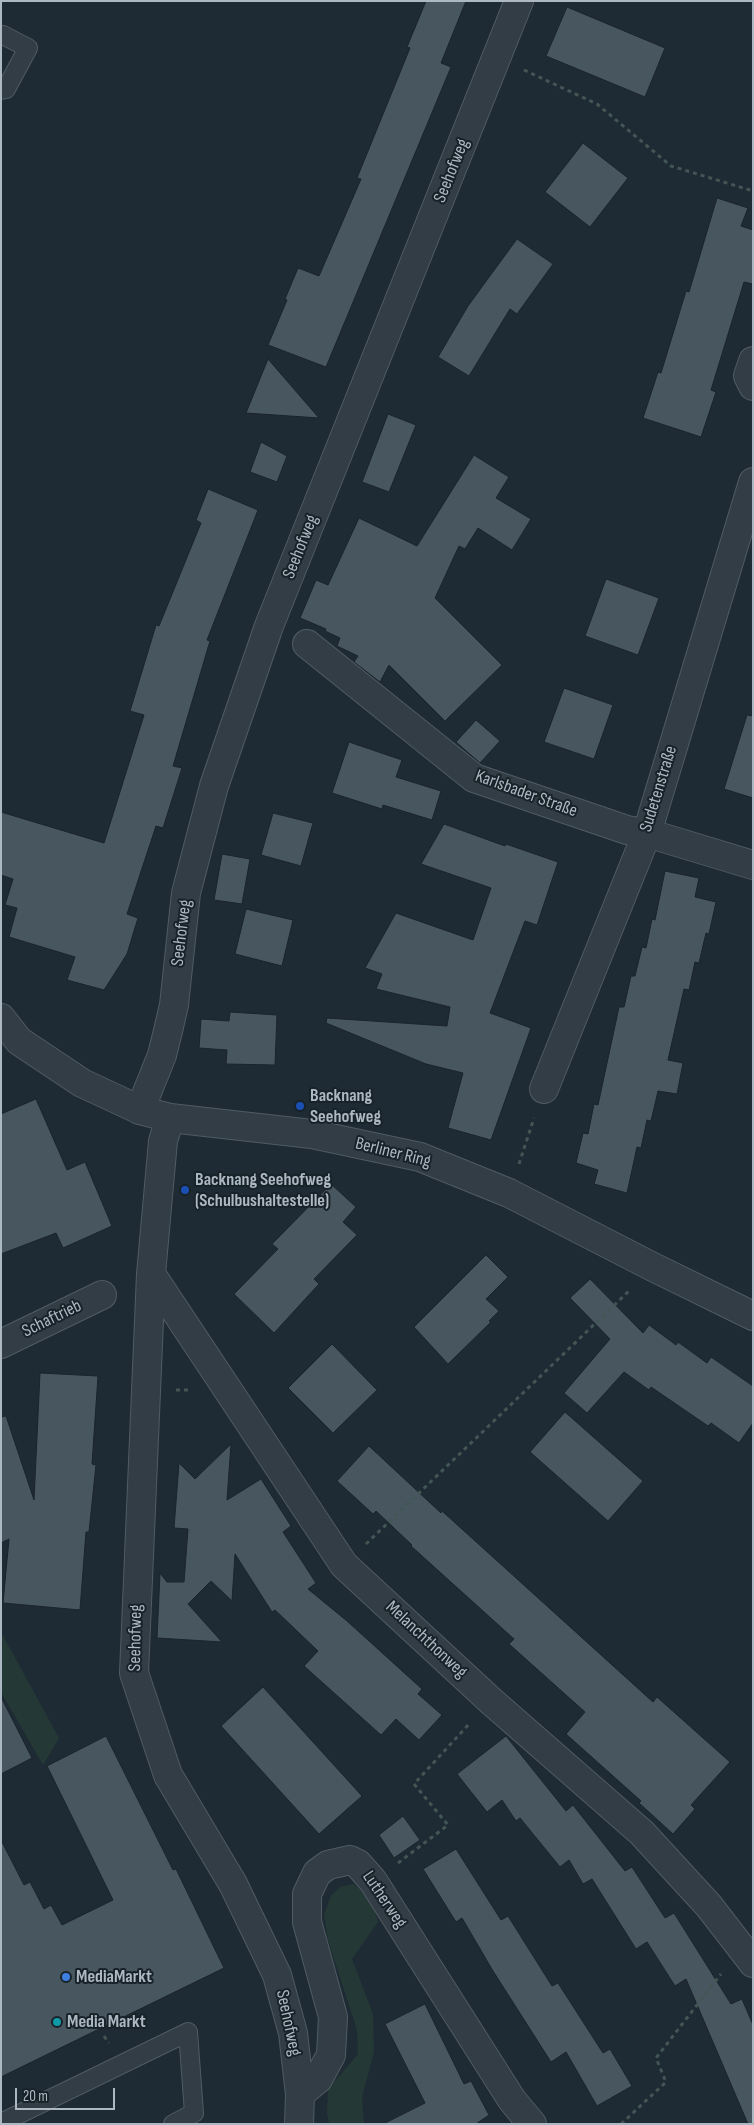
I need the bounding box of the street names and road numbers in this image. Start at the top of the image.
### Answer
street label: Seehofweg [429,136,475,206]
street label: Seehofweg [278,512,324,582]
street label: Sudetenstraße [636,743,682,835]
street label: Karlsbader Straße [472,766,580,822]
street label: Seehofweg [167,898,197,968]
street label: Berliner Ring [353,1133,433,1173]
street label: Schaftrieb [19,1295,85,1343]
street label: Melanchthonweg [381,1597,471,1683]
street label: Seehofweg [125,1604,147,1672]
street label: Lutherweg [357,1867,411,1933]
street label: Seehofweg [270,1988,306,2058]

